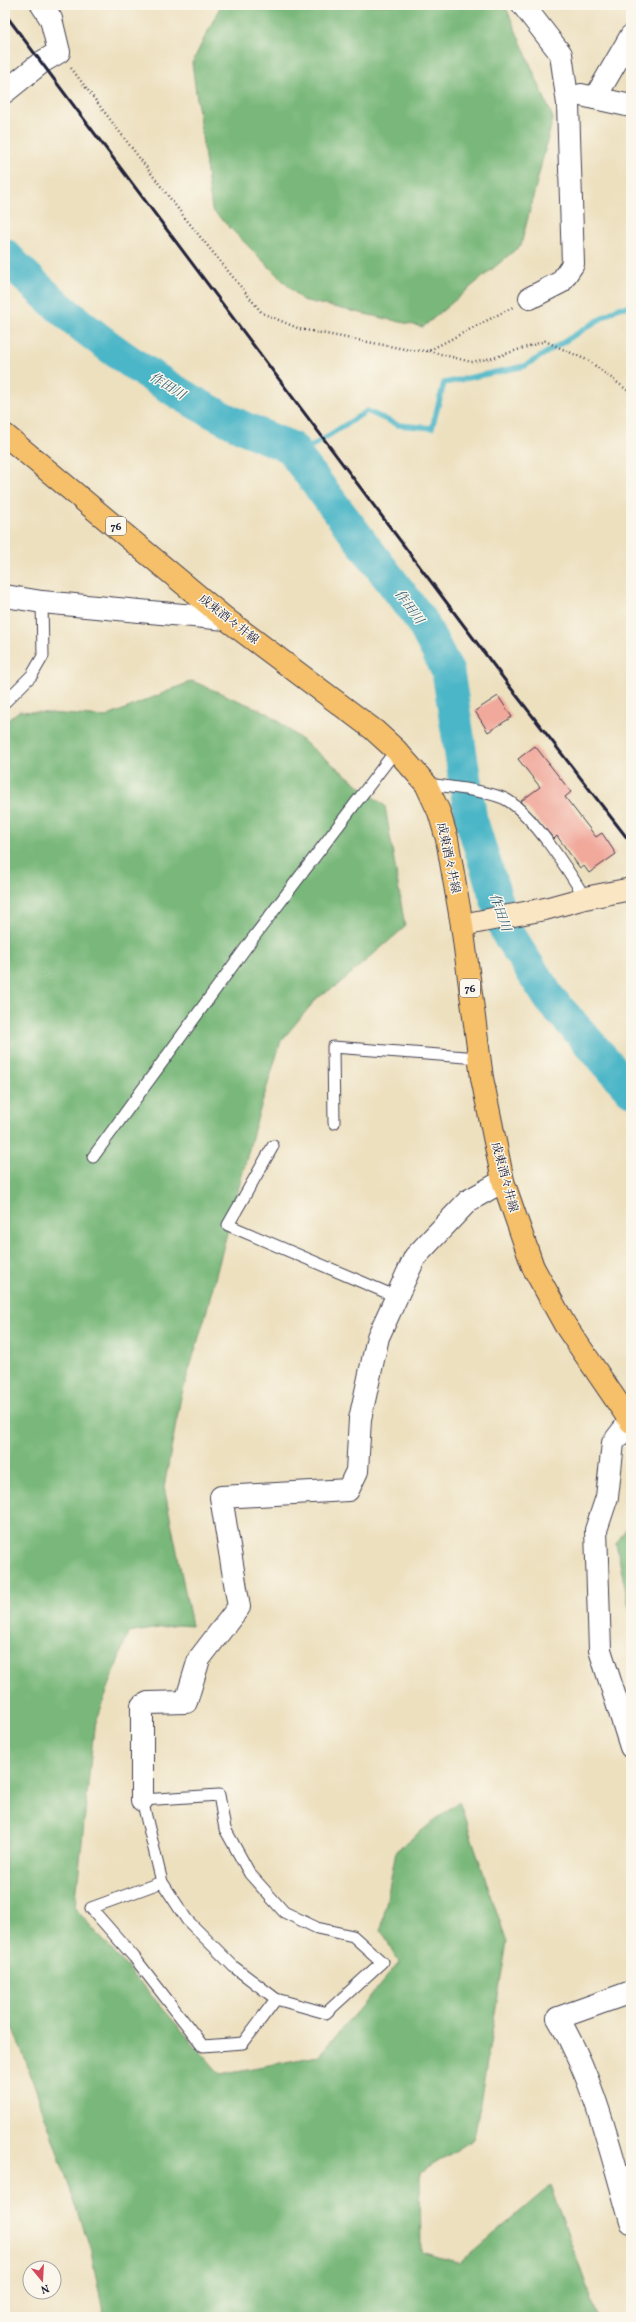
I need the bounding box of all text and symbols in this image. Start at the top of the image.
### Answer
water label: 作田川 [146,369,190,406]
road number: 76 [106,517,126,535]
water label: 作田川 [390,586,428,630]
street label: 成東酒々井線 [195,591,262,648]
street label: 成東酒々井線 [433,821,463,895]
water label: 作田川 [484,891,515,936]
road number: 76 [460,979,480,997]
street label: 成東酒々井線 [487,1140,521,1214]
north arrow [22,2260,62,2300]
text: N [39,2280,51,2296]

